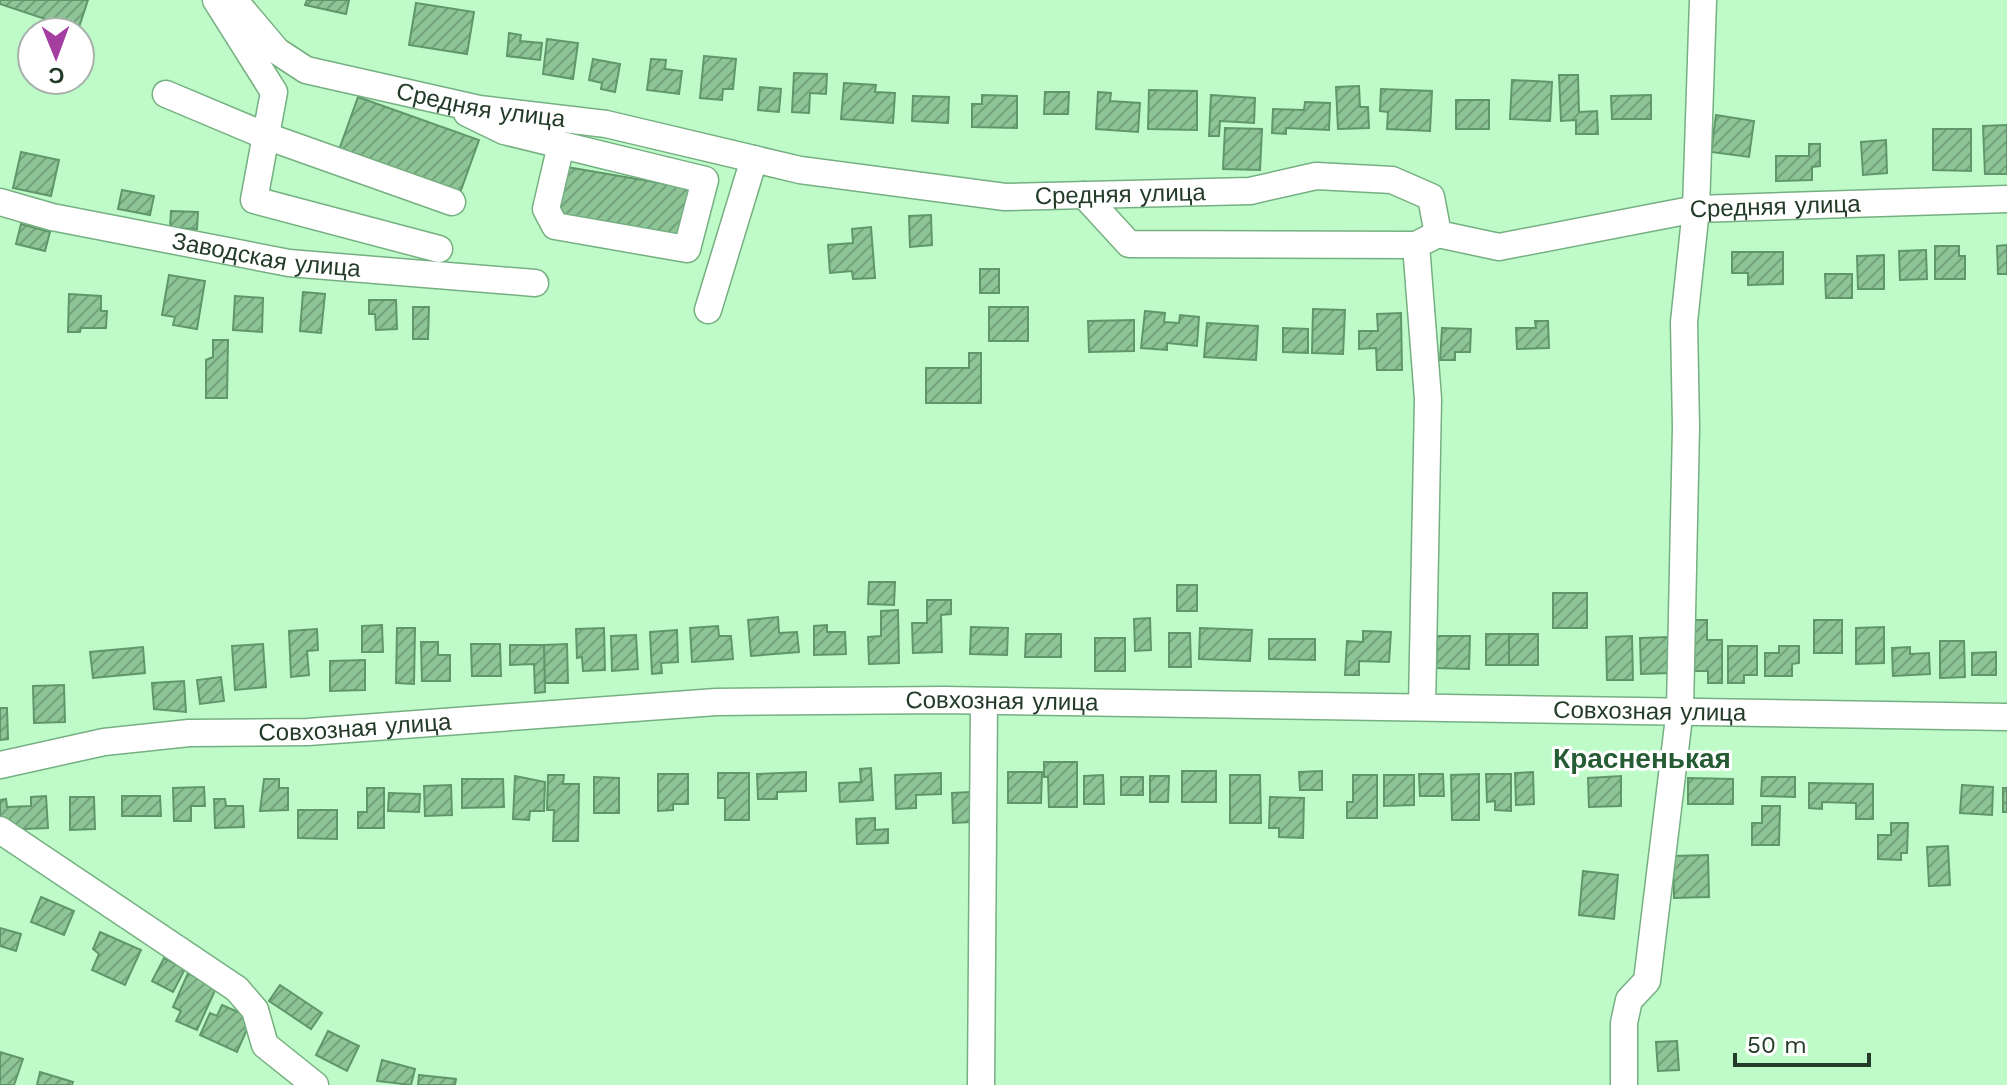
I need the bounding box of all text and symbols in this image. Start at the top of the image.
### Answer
north arrow [16,16,96,96]
text: С [48,63,65,88]
street label: Средняя улица [394,77,567,133]
street label: Средняя улица [1034,178,1207,210]
street label: Средняя улица [1689,190,1862,223]
street label: Заводская улица [170,227,362,283]
street label: Совхозная улица [905,686,1099,716]
street label: Совхозная улица [1553,696,1747,727]
street label: Совхозная улица [258,707,453,746]
district label: Красненькая [1553,742,1731,775]
scale bar [1735,1017,1869,1067]
text: 50 m [1747,1031,1807,1059]

